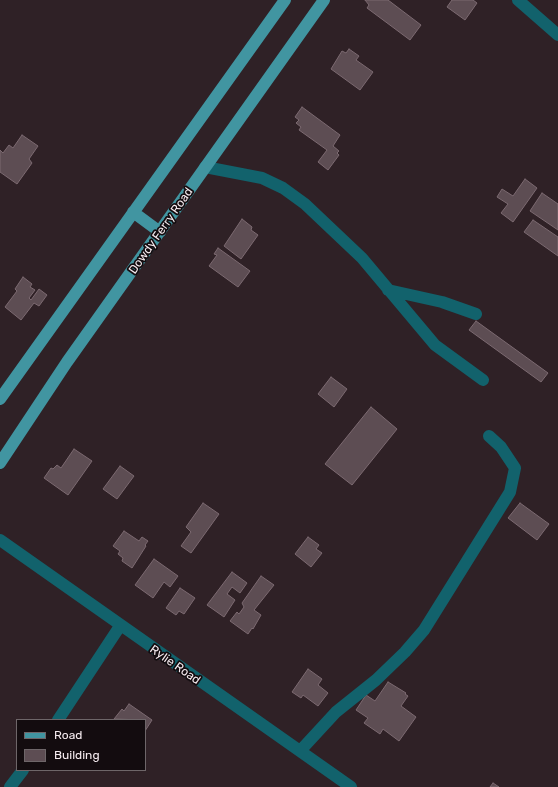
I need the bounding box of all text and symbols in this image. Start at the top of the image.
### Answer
street label: Dowdy Ferry Road [126,185,196,277]
street label: Rylie Road [147,642,203,688]
legend [16,719,146,771]
text: Road [54,728,82,742]
text: Building [54,748,100,762]

